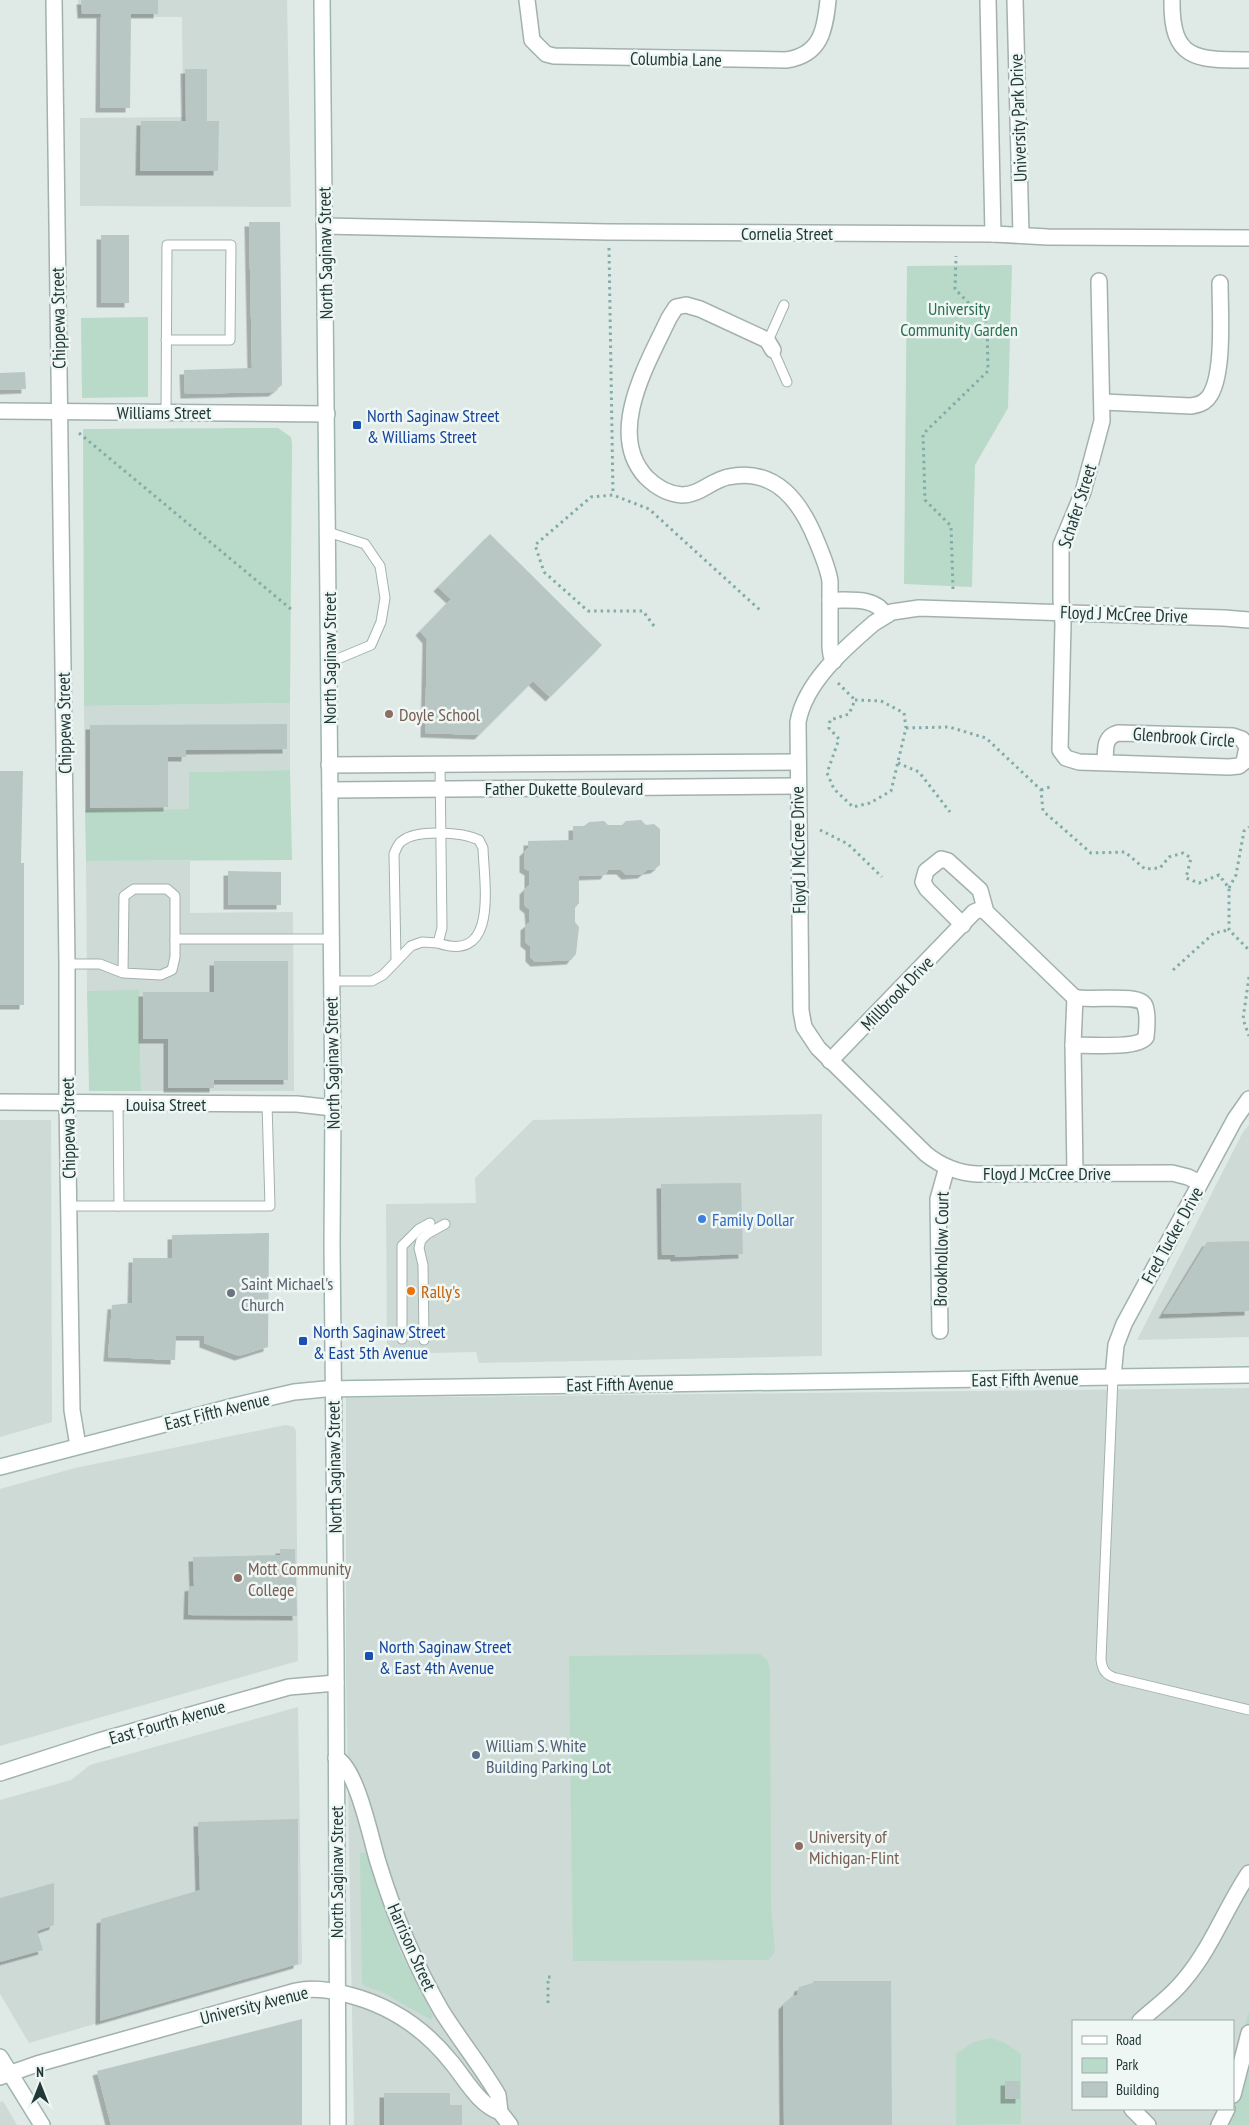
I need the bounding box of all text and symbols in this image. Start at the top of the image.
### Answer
street label: Columbia Lane [630,47,722,71]
street label: University Park Drive [1004,53,1032,183]
street label: North Saginaw Street [312,186,338,319]
street label: Cornelia Street [741,222,833,245]
street label: Chippewa Street [46,267,70,369]
park label: University Community Garden [900,297,1018,341]
street label: Williams Street [117,401,211,424]
place label: North Saginaw Street & Williams Street [367,404,500,448]
marker: North Saginaw Street & Williams Street [351,419,363,431]
street label: Schafer Street [1053,461,1101,551]
street label: North Saginaw Street [318,592,341,724]
street label: Floyd J McCree Drive [1060,600,1188,628]
street label: Chippewa Street [52,672,76,774]
place label: Doyle School [399,703,481,726]
marker: Doyle School [383,708,395,720]
street label: Glenbrook Circle [1132,722,1236,752]
street label: Father Dukette Boulevard [485,777,643,800]
street label: Floyd J McCree Drive [785,786,811,914]
street label: Millbrook Drive [856,951,938,1035]
street label: North Saginaw Street [319,996,345,1129]
street label: Chippewa Street [56,1077,80,1179]
street label: Louisa Street [126,1093,206,1116]
street label: Floyd J McCree Drive [983,1162,1111,1185]
street label: Fred Tucker Drive [1136,1182,1208,1288]
street label: Brookhollow Court [928,1191,954,1307]
place label: Family Dollar [712,1208,794,1231]
marker: Family Dollar [696,1213,708,1225]
place label: Saint Michael's Church [241,1272,333,1316]
place label: Rally's [421,1280,460,1303]
marker: Rally's [405,1285,417,1297]
marker: Saint Michael's Church [225,1287,237,1299]
place label: North Saginaw Street & East 5th Avenue [313,1320,446,1364]
marker: North Saginaw Street & East 5th Avenue [297,1335,309,1347]
street label: East Fifth Avenue [971,1367,1079,1391]
street label: East Fifth Avenue [566,1372,674,1396]
street label: East Fifth Avenue [162,1387,272,1435]
street label: North Saginaw Street [321,1400,347,1533]
place label: Mott Community College [248,1557,351,1601]
marker: Mott Community College [232,1572,244,1584]
place label: North Saginaw Street & East 4th Avenue [379,1635,512,1679]
marker: North Saginaw Street & East 4th Avenue [363,1650,375,1662]
street label: East Fourth Avenue [106,1694,228,1750]
place label: William S. White Building Parking Lot [486,1734,611,1778]
marker: William S. White Building Parking Lot [470,1749,482,1761]
street label: North Saginaw Street [325,1806,348,1938]
place label: University of Michigan-Flint [809,1825,899,1869]
marker: University of Michigan-Flint [793,1840,805,1852]
street label: Harrison Street [382,1900,442,1994]
street label: University Avenue [198,1980,310,2030]
legend [1072,2020,1234,2110]
text: Road [1116,2030,1142,2049]
text: Park [1116,2055,1138,2074]
north arrow [15,2060,65,2110]
text: N [36,2063,44,2081]
text: Building [1116,2080,1159,2099]

